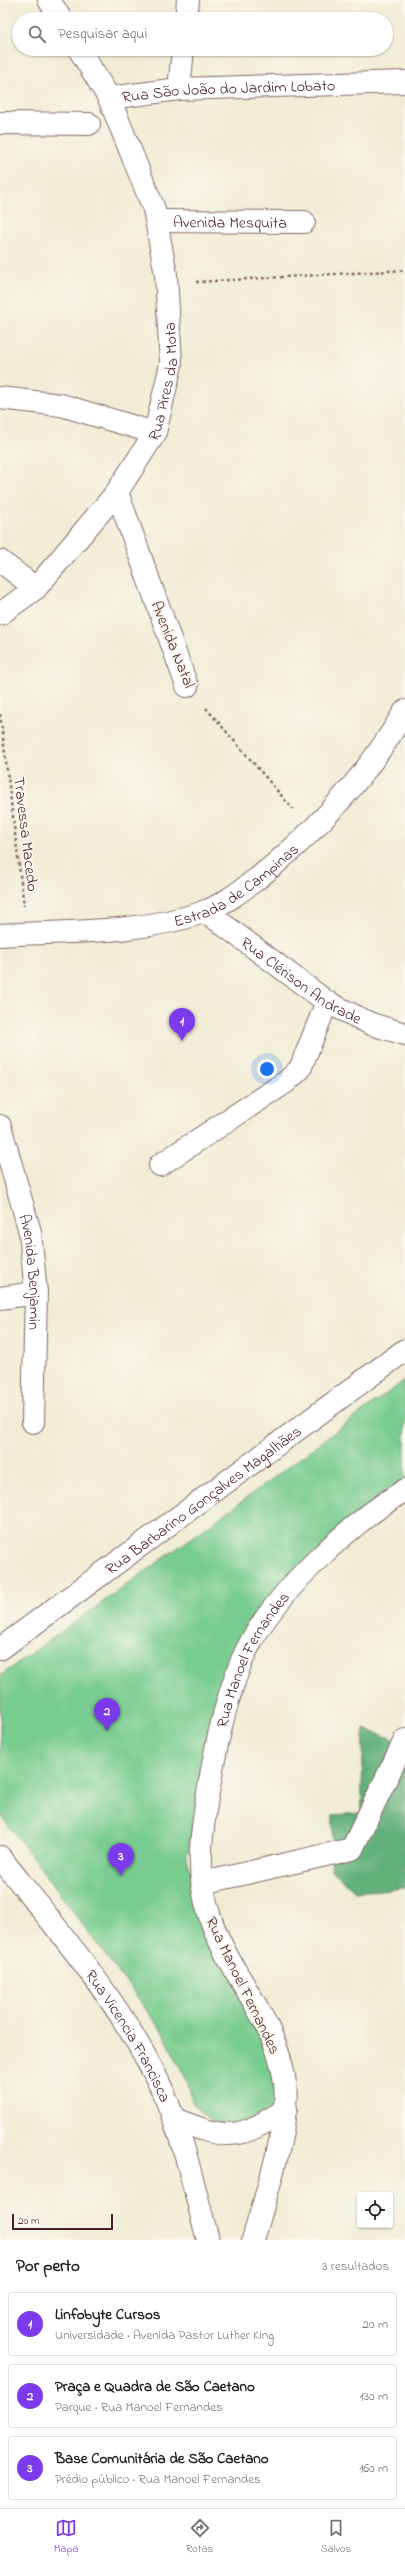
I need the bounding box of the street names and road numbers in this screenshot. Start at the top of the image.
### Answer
street label: Rua São João do Jardim Lobato [121,74,336,110]
street label: Avenida Mesquita [173,211,287,236]
street label: Rua Pires da Mota [143,321,185,447]
street label: Avenida Natal [144,597,201,692]
street label: Travessa Macedo [6,775,44,893]
street label: Estrada de Campinas [171,838,305,934]
street label: Rua Clérison Andrade [235,932,366,1032]
street label: Avenida Benjamin [11,1211,46,1330]
street label: Rua Barbarino Gonçalves Magalhães [101,1420,307,1582]
street label: Rua Manoel Fernandes [211,1587,296,1730]
street label: Rua Manoel Fernandes [198,1913,286,2059]
street label: Rua Vicencia Francisca [79,1965,176,2106]

